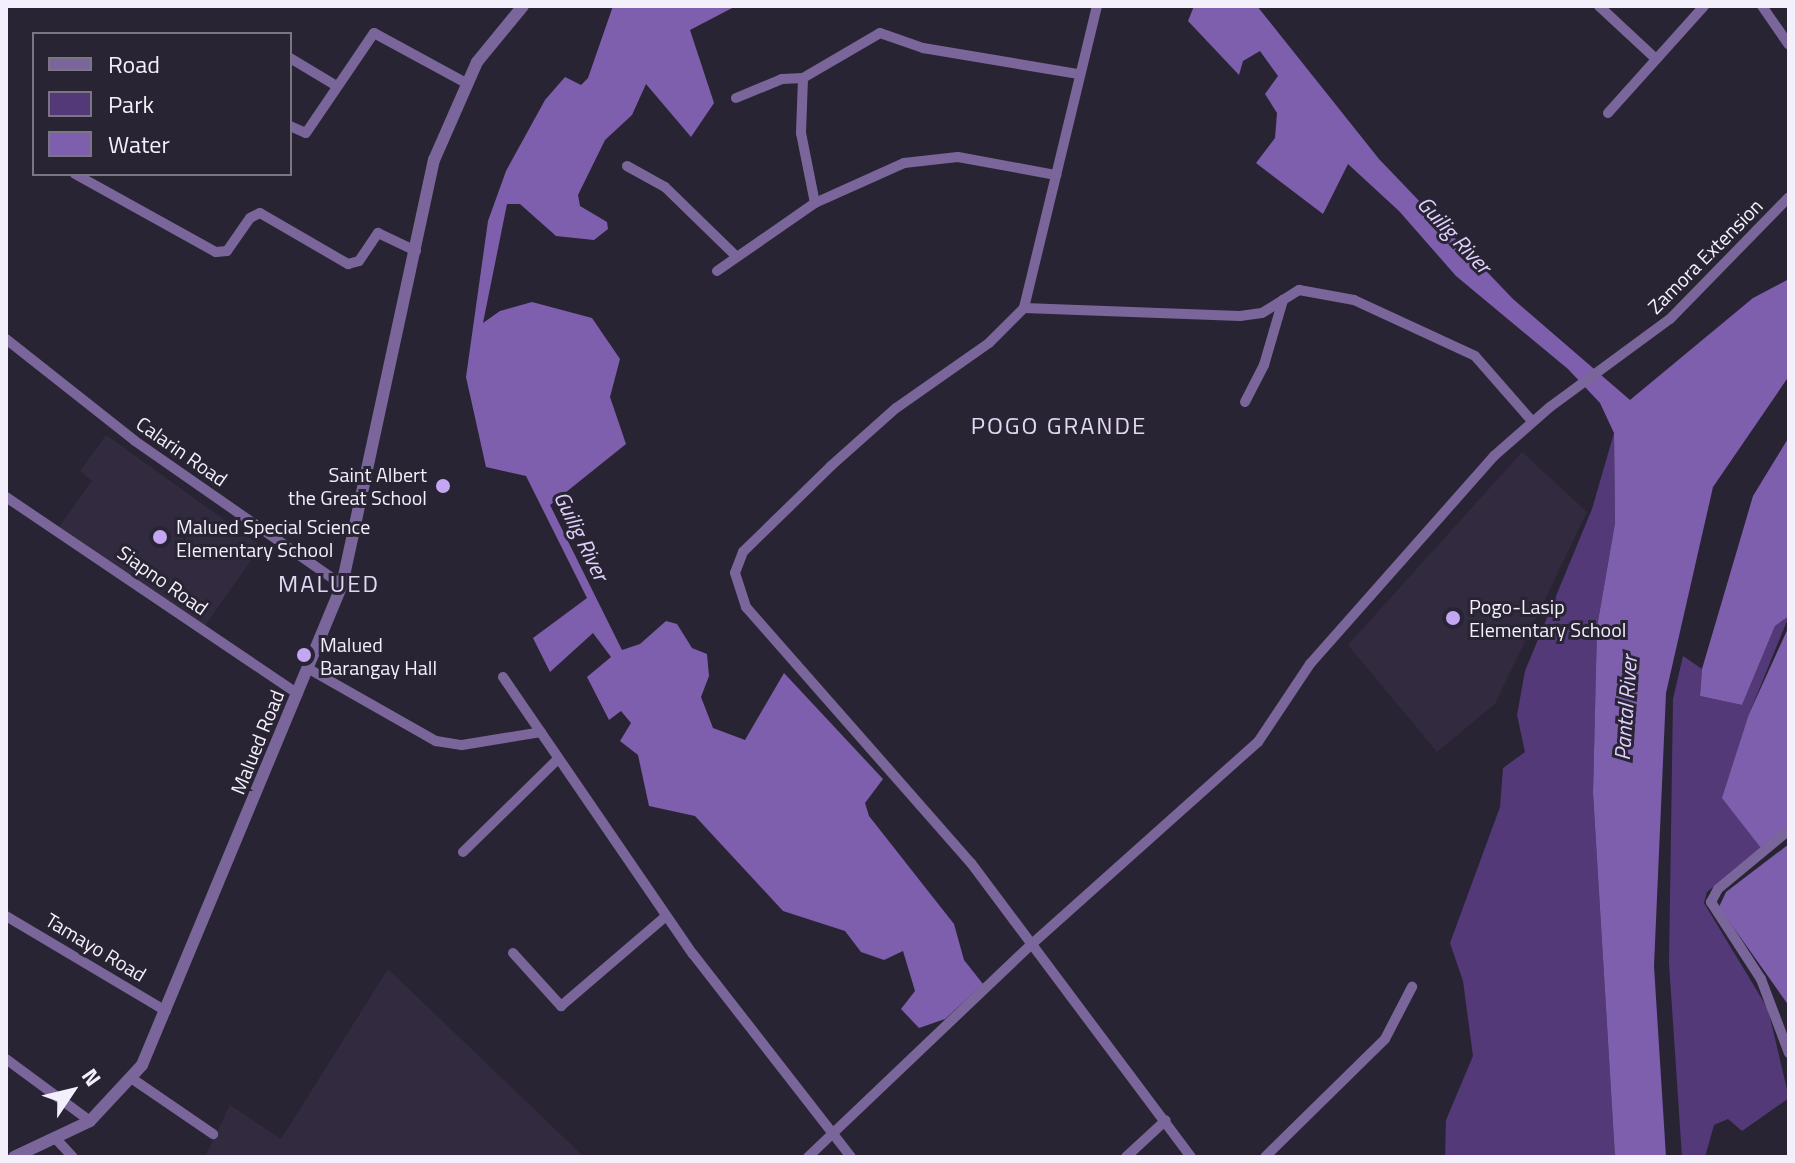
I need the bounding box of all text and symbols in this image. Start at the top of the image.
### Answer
legend [32,32,292,176]
text: Road [108,46,160,82]
text: Park [108,86,154,122]
text: Water [108,126,170,162]
water label: Guilig River [1412,191,1496,279]
street label: Zamora Extension [1643,194,1767,318]
street label: Calarin Road [132,411,232,491]
district label: POGO GRANDE [971,412,1147,440]
place label: Saint Albert the Great School [288,462,427,509]
marker: Saint Albert the Great School [434,477,452,495]
water label: Guilig River [548,487,614,585]
place label: Malued Special Science Elementary School [176,514,370,561]
marker: Malued Special Science Elementary School [151,528,169,546]
street label: Siapno Road [113,540,213,620]
district label: MALUED [278,570,380,598]
place label: Pogo-Lasip Elementary School [1469,594,1626,641]
marker: Pogo-Lasip Elementary School [1444,609,1462,627]
place label: Malued Barangay Hall [320,632,437,679]
marker: Malued Barangay Hall [295,646,313,664]
water label: Pantal River [1609,655,1643,761]
street label: Malued Road [225,686,289,798]
street label: Tamayo Road [41,908,151,986]
north arrow [32,1051,112,1131]
text: N [73,1061,110,1093]

